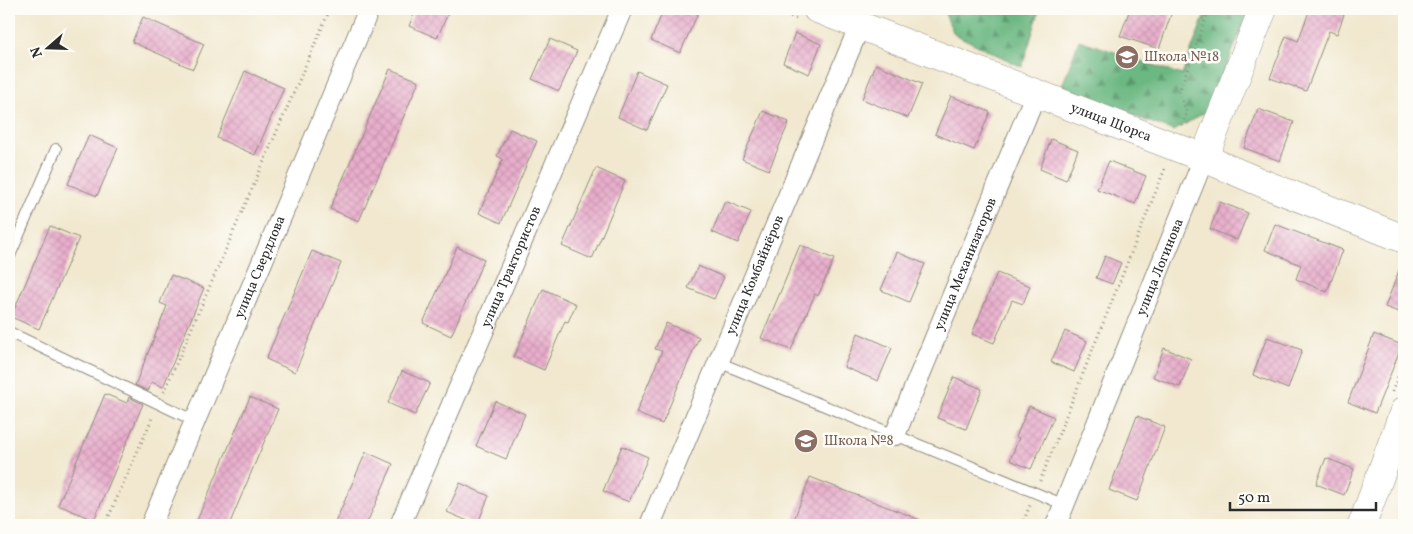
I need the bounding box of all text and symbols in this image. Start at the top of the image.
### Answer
north arrow [22,22,72,72]
text: N [27,44,48,60]
school or university icon: Школа №18 [1114,44,1140,70]
place label: Школа №18 [1144,48,1219,67]
street label: улица Щорса [1068,98,1154,146]
street label: улица Механизаторов [930,195,1001,333]
street label: улица Трактористов [477,203,546,331]
street label: улица Комбайнёров [721,212,789,338]
street label: улица Свердлова [230,213,290,321]
street label: улица Логинова [1132,216,1188,319]
school or university icon: Школа №8 [793,428,819,454]
place label: Школа №8 [824,432,894,451]
scale bar [1230,479,1377,511]
text: 50 m [1238,488,1270,509]

